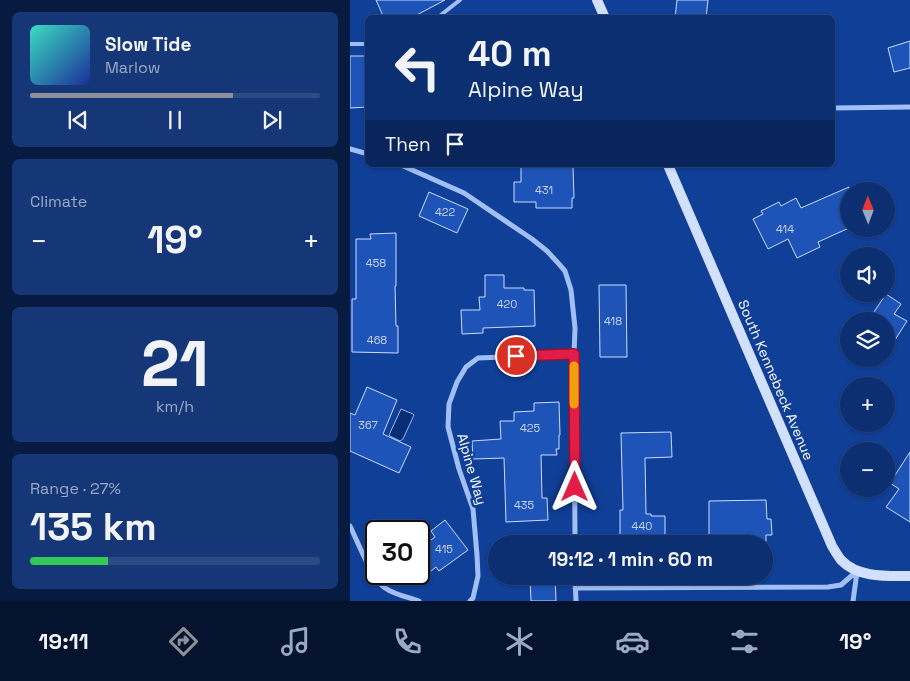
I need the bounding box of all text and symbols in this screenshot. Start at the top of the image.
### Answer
text: Slow Tide [105,32,191,57]
text: 40 m [468,32,552,76]
icon: left [385,35,450,100]
text: Marlow [105,57,161,78]
text: Alpine Way [468,75,584,103]
icon: previous [64,106,92,134]
icon: pause [161,106,189,134]
icon: next [258,106,286,134]
icon: arrive [441,130,469,158]
text: Then [385,132,431,157]
north arrow [840,182,895,238]
map controls [840,182,895,497]
house number: 431 [535,183,553,197]
text: Climate [30,191,87,212]
house number: 422 [435,205,455,219]
text: 19° [147,216,203,264]
house number: 414 [776,222,794,236]
text: − [30,223,47,259]
text: + [303,223,320,259]
button: sound [840,247,895,302]
house number: 458 [366,256,386,270]
house number: 420 [497,297,517,311]
street label: South Kennebeck Avenue [734,297,818,463]
button: layers [840,312,895,367]
house number: 418 [604,314,622,328]
text: 21 [141,322,209,405]
house number: 468 [367,333,387,347]
pin [495,335,537,377]
icon: arrive [502,342,530,370]
button: + [840,377,895,432]
text: km/h [156,396,194,417]
house number: 367 [358,418,378,432]
house number: 425 [520,421,540,435]
street label: Alpine Way [453,431,491,507]
button: − [840,442,895,497]
position arrow [548,460,600,512]
text: Range · 27% [30,478,121,499]
house number: 435 [514,498,534,512]
text: 135 km [30,503,157,551]
house number: 440 [632,519,652,533]
speed limit sign: 30 [365,520,430,585]
house number: 415 [435,542,453,556]
text: 19:12 · 1 min · 60 m [548,547,713,572]
icon: directions [166,624,201,659]
icon: music [278,624,313,659]
icon: phone [390,624,425,659]
icon: climate [502,624,537,659]
icon: car [615,624,650,659]
icon: filters [727,624,762,659]
text: 19:11 [39,627,89,655]
text: 19° [839,627,871,655]

